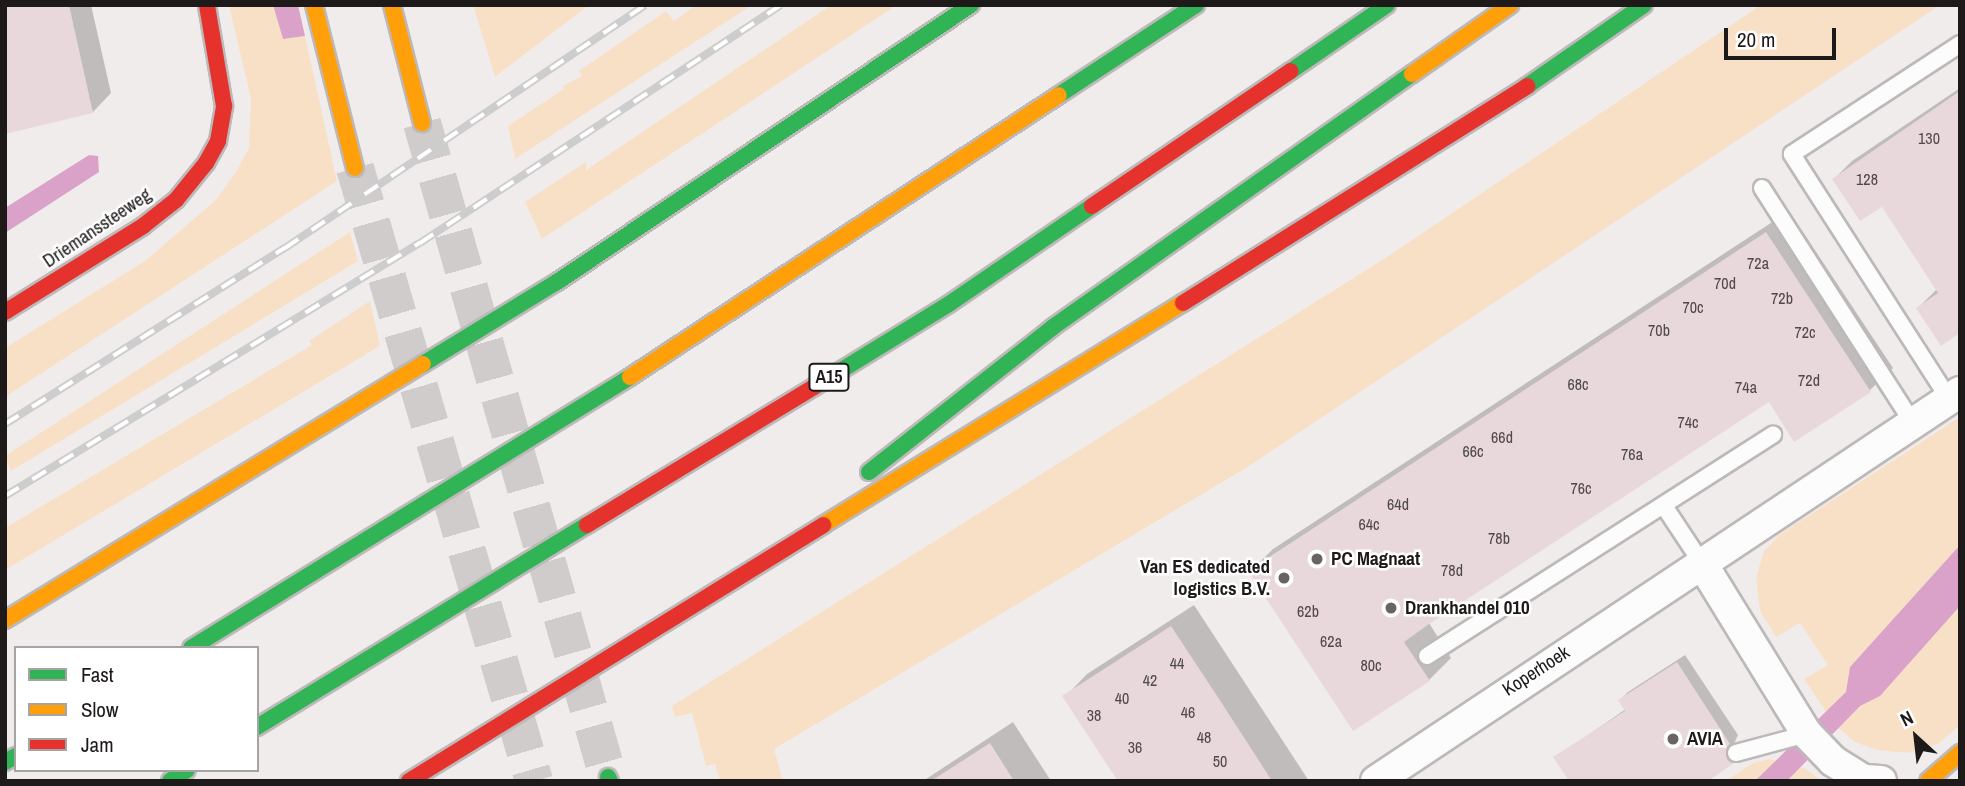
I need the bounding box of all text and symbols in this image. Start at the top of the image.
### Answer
scale bar [1727,14,1839,58]
text: 20 m [1737,25,1775,54]
house number: 130 [1918,128,1940,148]
house number: 128 [1856,169,1878,189]
street label: Driemanssteeweg [39,183,155,273]
house number: 72a [1747,253,1769,273]
house number: 70d [1714,273,1736,293]
house number: 72b [1771,288,1793,308]
house number: 70c [1682,297,1704,317]
house number: 70b [1648,320,1670,340]
house number: 72c [1794,322,1816,342]
road number: A15 [808,362,850,391]
house number: 72d [1798,370,1820,390]
house number: 68c [1567,374,1589,394]
house number: 74a [1735,377,1757,397]
house number: 74c [1677,412,1699,432]
house number: 66d [1491,427,1513,447]
house number: 66c [1462,441,1484,461]
house number: 76a [1621,444,1643,464]
house number: 76c [1570,478,1592,498]
house number: 64d [1387,494,1409,514]
house number: 64c [1358,514,1380,534]
house number: 78b [1488,528,1510,548]
place label: PC Magnaat [1331,548,1420,570]
marker: PC Magnaat [1309,551,1325,567]
place label: Van ES dedicated logistics B.V. [1140,556,1270,600]
house number: 78d [1441,560,1463,580]
marker: Van ES dedicated logistics B.V. [1276,570,1292,586]
place label: Drankhandel 010 [1405,597,1530,619]
marker: Drankhandel 010 [1383,600,1399,616]
house number: 62b [1297,601,1319,621]
house number: 62a [1320,631,1342,651]
street label: Koperhoek [1498,641,1574,701]
legend [14,646,259,772]
house number: 44 [1170,653,1184,673]
house number: 80c [1360,655,1382,675]
text: Fast [81,660,114,689]
house number: 42 [1143,670,1157,690]
house number: 40 [1115,688,1129,708]
text: Slow [81,695,118,724]
house number: 46 [1181,702,1195,722]
north arrow [1881,702,1951,772]
text: N [1896,704,1917,732]
house number: 38 [1087,705,1101,725]
house number: 48 [1197,727,1211,747]
place label: AVIA [1687,728,1723,750]
text: Jam [81,730,114,759]
marker: AVIA [1665,731,1681,747]
house number: 36 [1128,737,1142,757]
house number: 50 [1213,751,1227,771]

